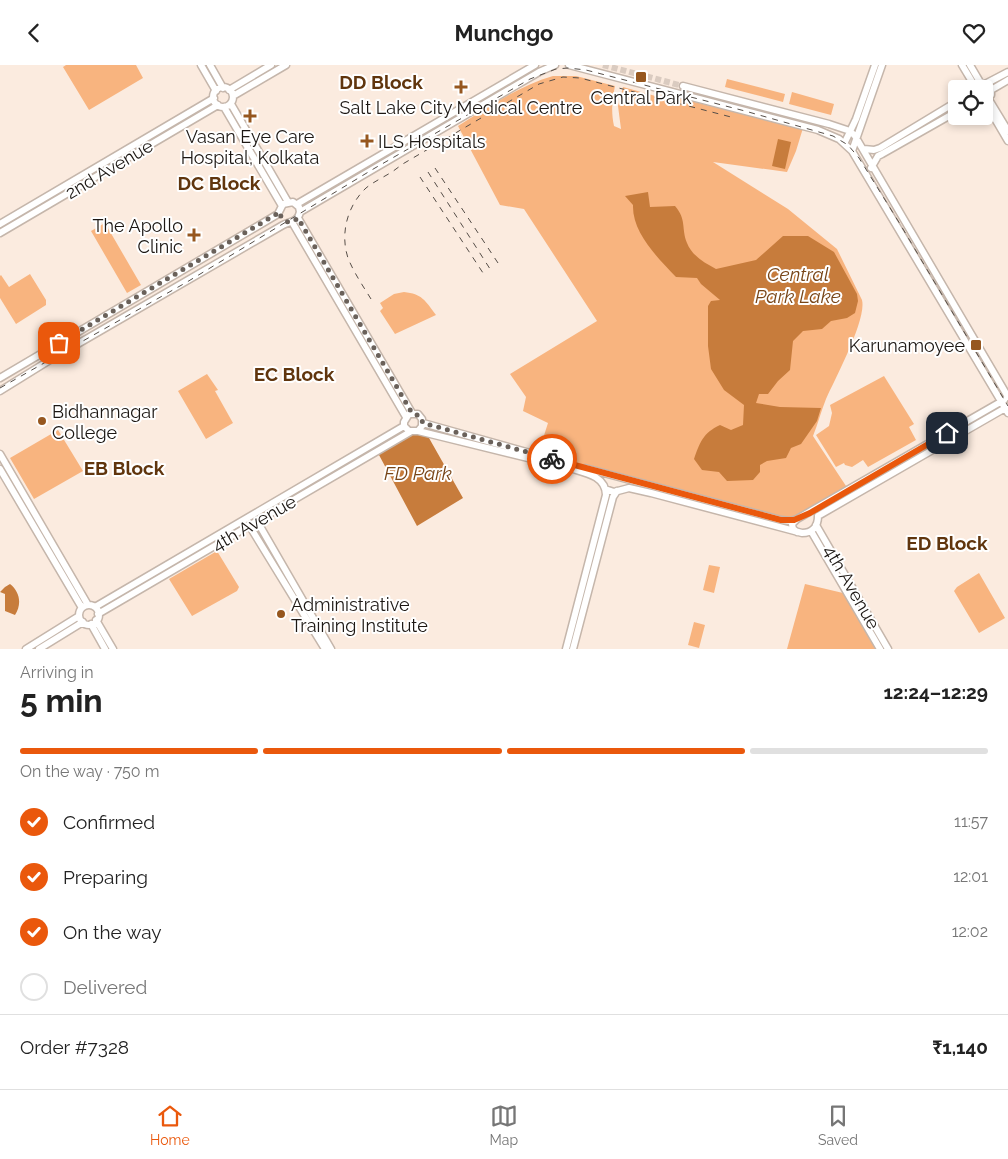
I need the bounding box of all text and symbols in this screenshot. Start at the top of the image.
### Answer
icon: back [20,19,48,47]
icon: heart [960,19,988,47]
text: Munchgo [455,20,553,46]
marker: Central Park [634,70,648,84]
district label: DD Block [339,71,423,93]
marker: Salt Lake City Medical Centre [454,80,468,94]
map controls [948,80,993,125]
button: locate [948,80,993,125]
place label: Central Park [590,87,692,108]
place label: Salt Lake City Medical Centre [340,97,583,118]
marker: Vasan Eye Care Hospital, Kolkata [243,109,257,123]
place label: Vasan Eye Care Hospital, Kolkata [181,126,319,168]
place label: ILS Hospitals [378,131,486,152]
street label: 2nd Avenue [61,134,157,203]
marker: ILS Hospitals [360,134,374,148]
district label: DC Block [178,172,261,194]
place label: The Apollo Clinic [92,215,183,257]
marker: The Apollo Clinic [187,228,201,242]
water label: Central Park Lake [755,263,841,307]
pin [38,322,80,364]
icon: bag [45,329,73,357]
place label: Karunamoyee [849,335,965,356]
marker: Karunamoyee [969,338,983,352]
district label: EC Block [254,363,335,385]
place label: Bidhannagar College [52,401,158,443]
pin [926,412,968,454]
marker: Bidhannagar College [36,415,48,427]
icon: home [933,419,961,447]
courier [527,434,577,484]
icon: bike [538,445,566,473]
district label: EB Block [84,457,165,479]
water label: FD Park [384,462,452,484]
street label: 4th Avenue [208,490,300,555]
district label: ED Block [906,532,988,554]
street label: 4th Avenue [820,541,885,633]
place label: Administrative Training Institute [291,594,428,636]
marker: Administrative Training Institute [275,608,287,620]
text: Arriving in [20,663,94,682]
text: 12:24–12:29 [883,681,988,703]
text: 5 min [20,682,103,719]
text: On the way · 750 m [20,762,159,781]
icon: check [20,808,48,836]
text: Confirmed [63,811,155,833]
text: 11:57 [954,812,988,831]
icon: check [20,863,48,891]
text: Preparing [63,866,148,888]
text: 12:01 [953,867,988,886]
icon: check [20,918,48,946]
text: On the way [63,921,162,943]
text: 12:02 [952,922,988,941]
text: Delivered [63,976,147,998]
text: Order #7328 [20,1036,129,1058]
text: ₹1,140 [932,1036,988,1058]
tab: Home [150,1102,190,1148]
tab: Map [490,1102,518,1148]
tab: Saved [818,1102,858,1148]

